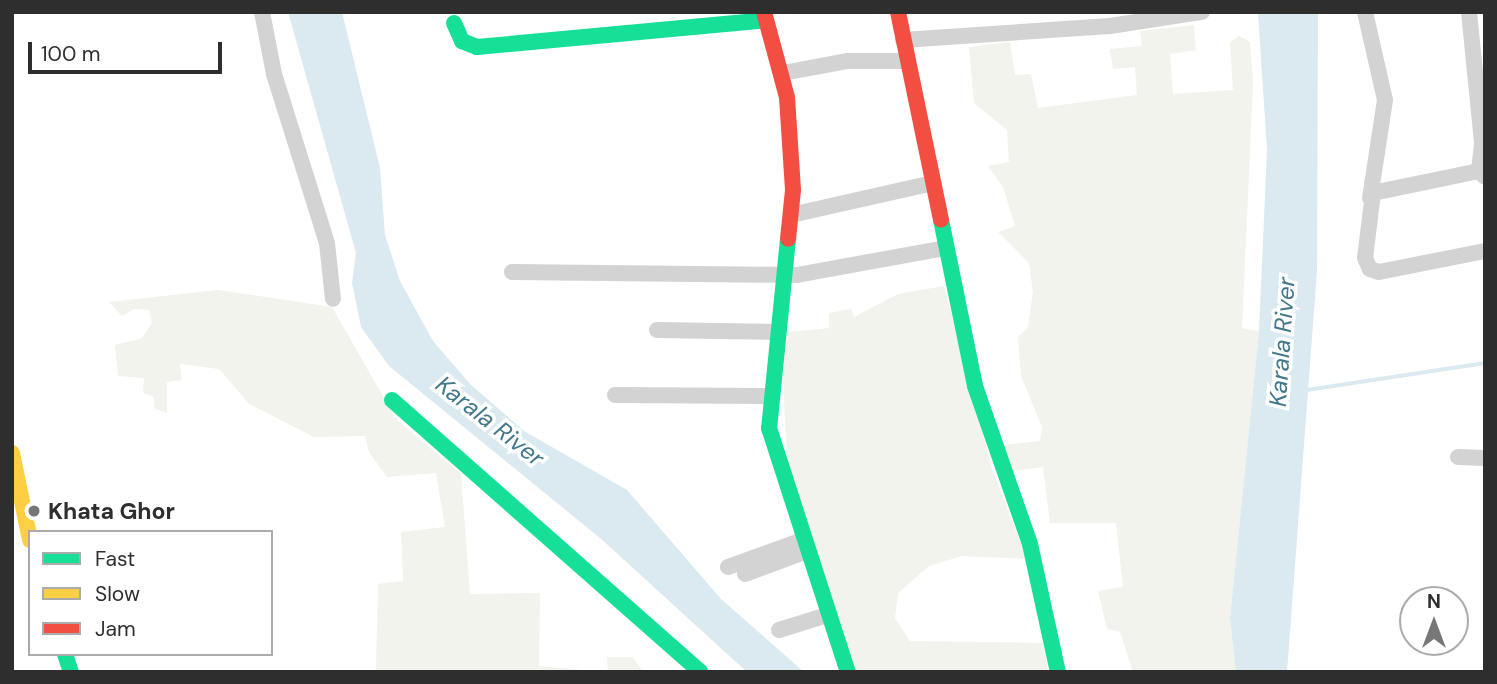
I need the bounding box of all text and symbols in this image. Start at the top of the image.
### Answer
scale bar [32,28,226,72]
text: 100 m [41,40,101,68]
water label: Karala River [1263,276,1301,408]
water label: Karala River [430,370,550,472]
place label: Khata Ghor [48,497,175,525]
marker: Khata Ghor [26,503,42,519]
legend [28,530,273,656]
text: Fast [95,545,135,573]
text: Slow [95,580,140,608]
north arrow [1399,586,1469,656]
text: N [1427,589,1441,614]
text: Jam [95,615,136,643]

